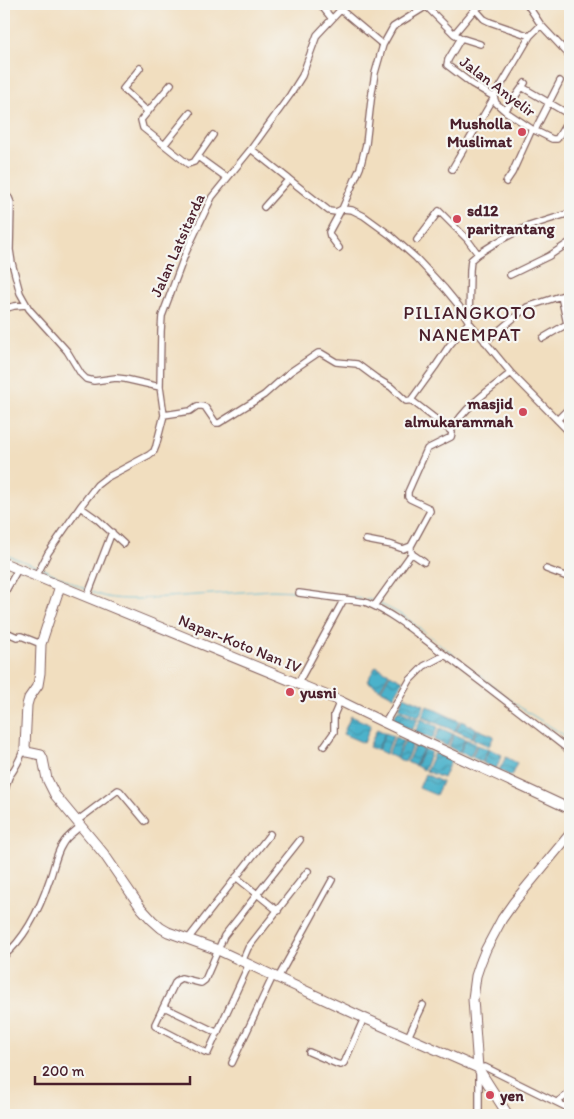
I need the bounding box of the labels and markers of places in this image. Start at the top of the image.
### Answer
place label: Musholla Muslimat [447,114,513,151]
marker: Musholla Muslimat [516,126,528,138]
place label: sd12 paritrantang [466,201,556,239]
marker: sd12 paritrantang [451,213,463,225]
place label: masjid almukarammah [404,394,513,431]
marker: masjid almukarammah [517,406,529,418]
place label: yusni [300,683,337,703]
marker: yusni [284,686,296,698]
place label: yen [500,1086,524,1106]
marker: yen [484,1089,496,1101]

